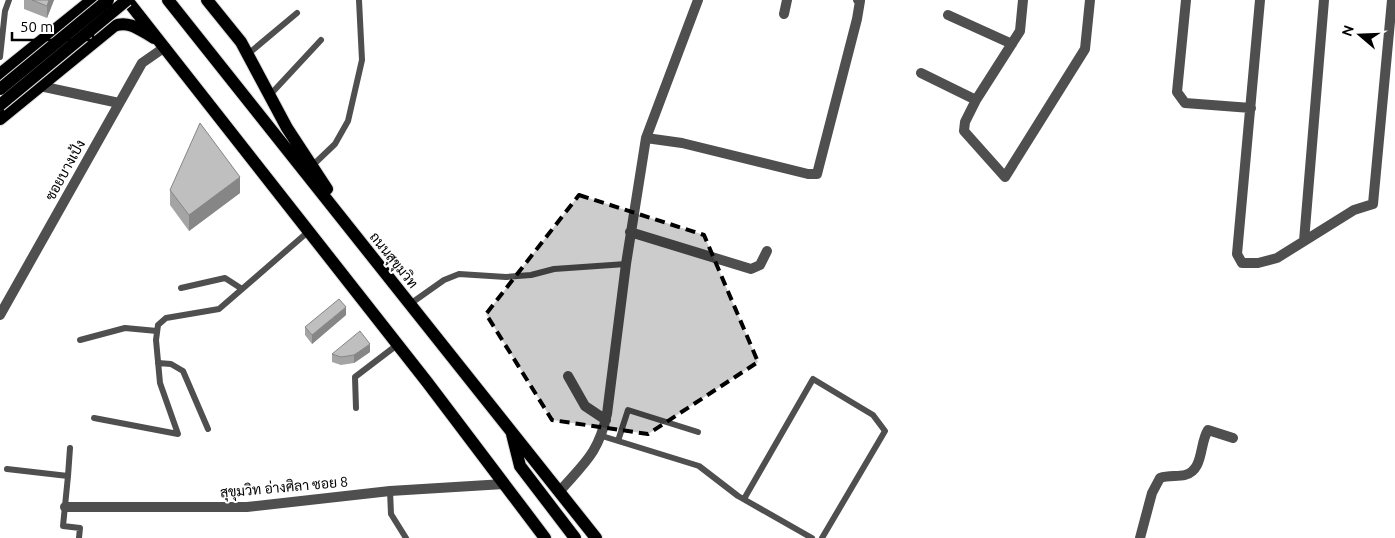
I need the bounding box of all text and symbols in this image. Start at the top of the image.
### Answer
scale bar [12,10,94,42]
north arrow [1335,10,1385,60]
text: 50 m [20,18,53,35]
text: N [1338,23,1357,38]
street label: ซอยบางเป้ง [41,136,88,203]
street label: ถนนสุขุมวิท [365,229,421,292]
street label: สุขุมวิท อ่างศิลา ซอย 8 [219,473,349,503]

